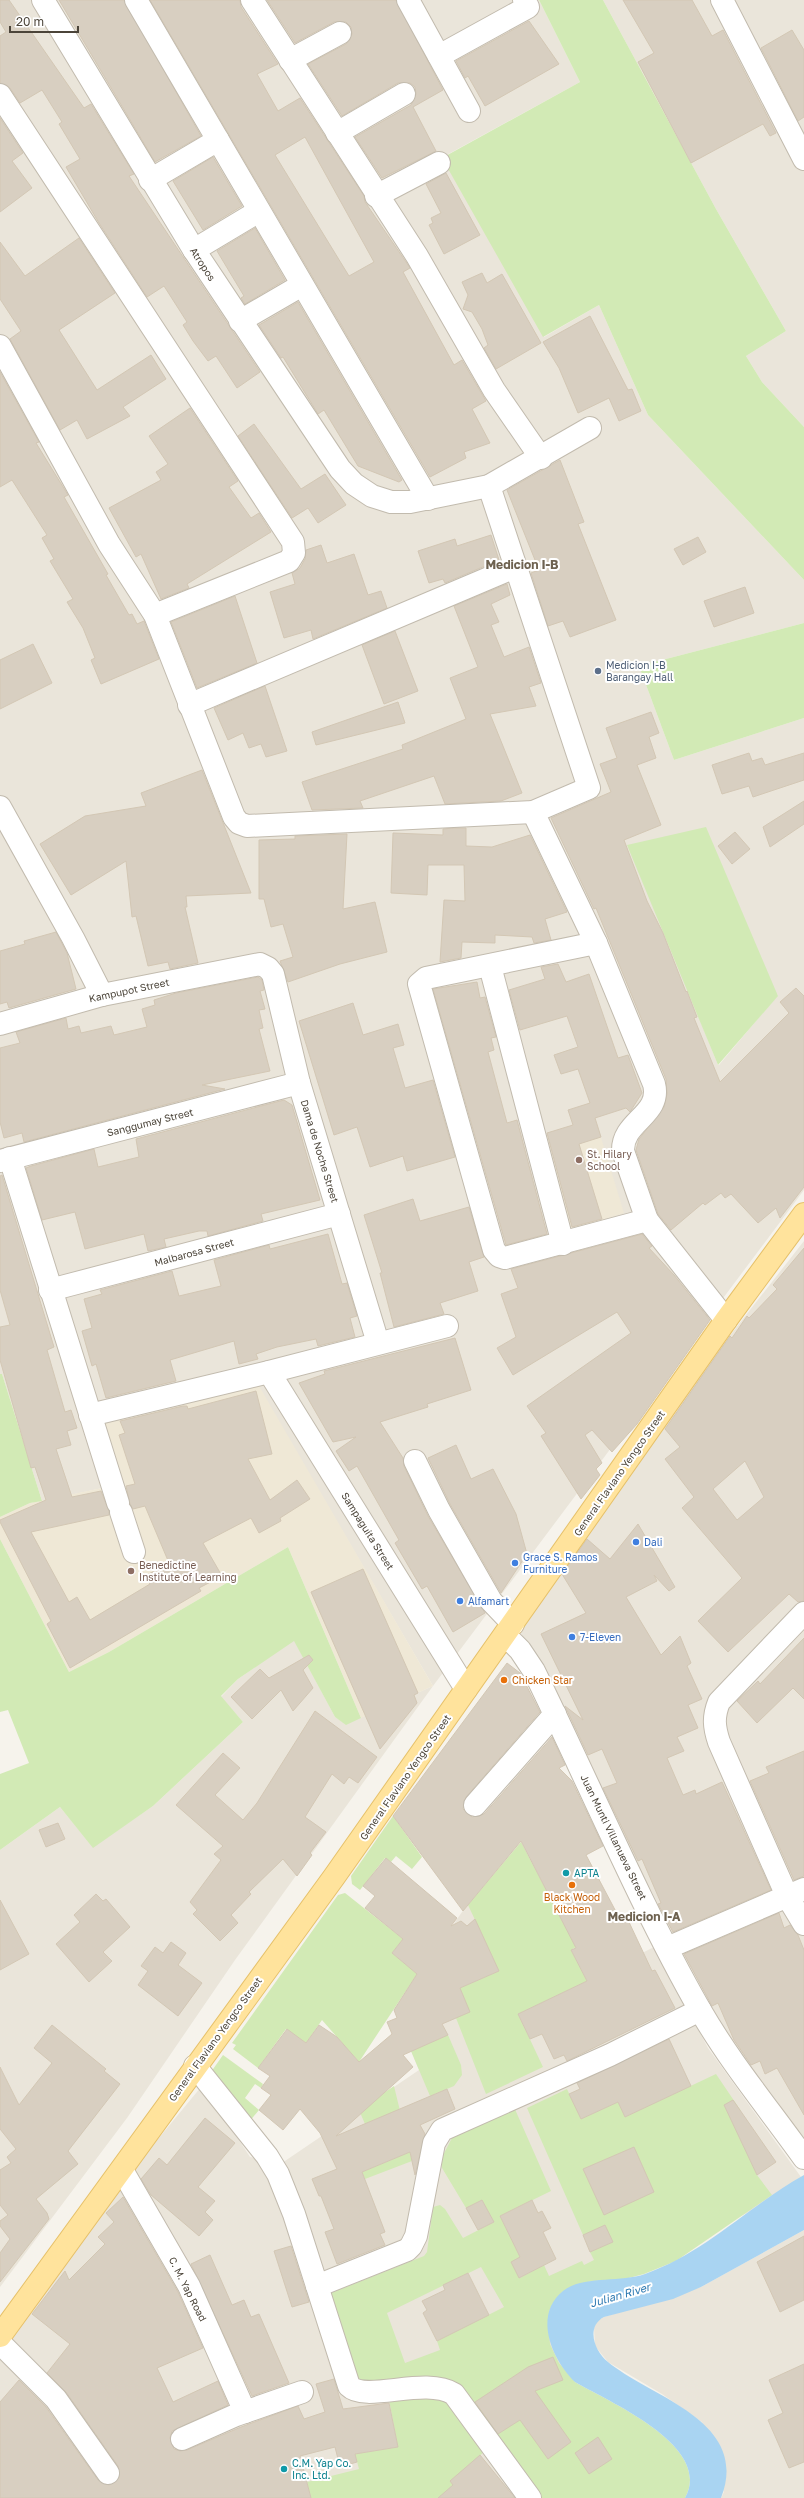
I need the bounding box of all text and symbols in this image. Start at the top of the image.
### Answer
scale bar [10,8,78,34]
text: 20 m [16,14,44,29]
street label: Atropos [188,245,218,283]
district label: Medicion I-B [485,557,559,572]
place label: Medicion I-B Barangay Hall [606,659,673,683]
marker: Medicion I-B Barangay Hall [593,666,603,676]
street label: Kampupot Street [88,976,170,1004]
street label: Dama de Noche Street [299,1098,341,1204]
street label: Sanggumay Street [106,1105,194,1139]
place label: St. Hilary School [587,1148,632,1172]
marker: St. Hilary School [574,1155,584,1165]
street label: Malbarosa Street [153,1236,235,1268]
street label: General Flaviano Yengco Street [571,1408,667,1538]
street label: Sampaguita Street [339,1490,397,1572]
place label: Dali [644,1536,663,1548]
marker: Dali [631,1537,641,1547]
place label: Grace S. Ramos Furniture [523,1551,598,1575]
marker: Grace S. Ramos Furniture [510,1558,520,1568]
place label: Benedictine Institute of Learning [139,1559,237,1583]
marker: Benedictine Institute of Learning [126,1566,136,1576]
place label: Alfamart [468,1595,509,1607]
marker: Alfamart [455,1596,465,1606]
place label: 7-Eleven [580,1631,621,1643]
marker: 7-Eleven [567,1632,577,1642]
place label: Chicken Star [512,1674,573,1686]
marker: Chicken Star [499,1675,509,1685]
street label: General Flaviano Yengco Street [357,1712,453,1842]
street label: Juan Munti Villanueva Street [578,1772,650,1902]
place label: APTA [574,1867,600,1879]
marker: APTA [561,1868,571,1878]
marker: Black Wood Kitchen [567,1880,577,1890]
place label: Black Wood Kitchen [544,1891,600,1915]
district label: Medicion I-A [607,1909,681,1924]
street label: General Flaviano Yengco Street [166,1975,264,2103]
street label: C. M. Yap Road [167,2255,209,2323]
water label: Julian River [588,2279,653,2309]
place label: C.M. Yap Co. Inc. Ltd. [292,2457,351,2481]
marker: C.M. Yap Co. Inc. Ltd. [279,2464,289,2474]

